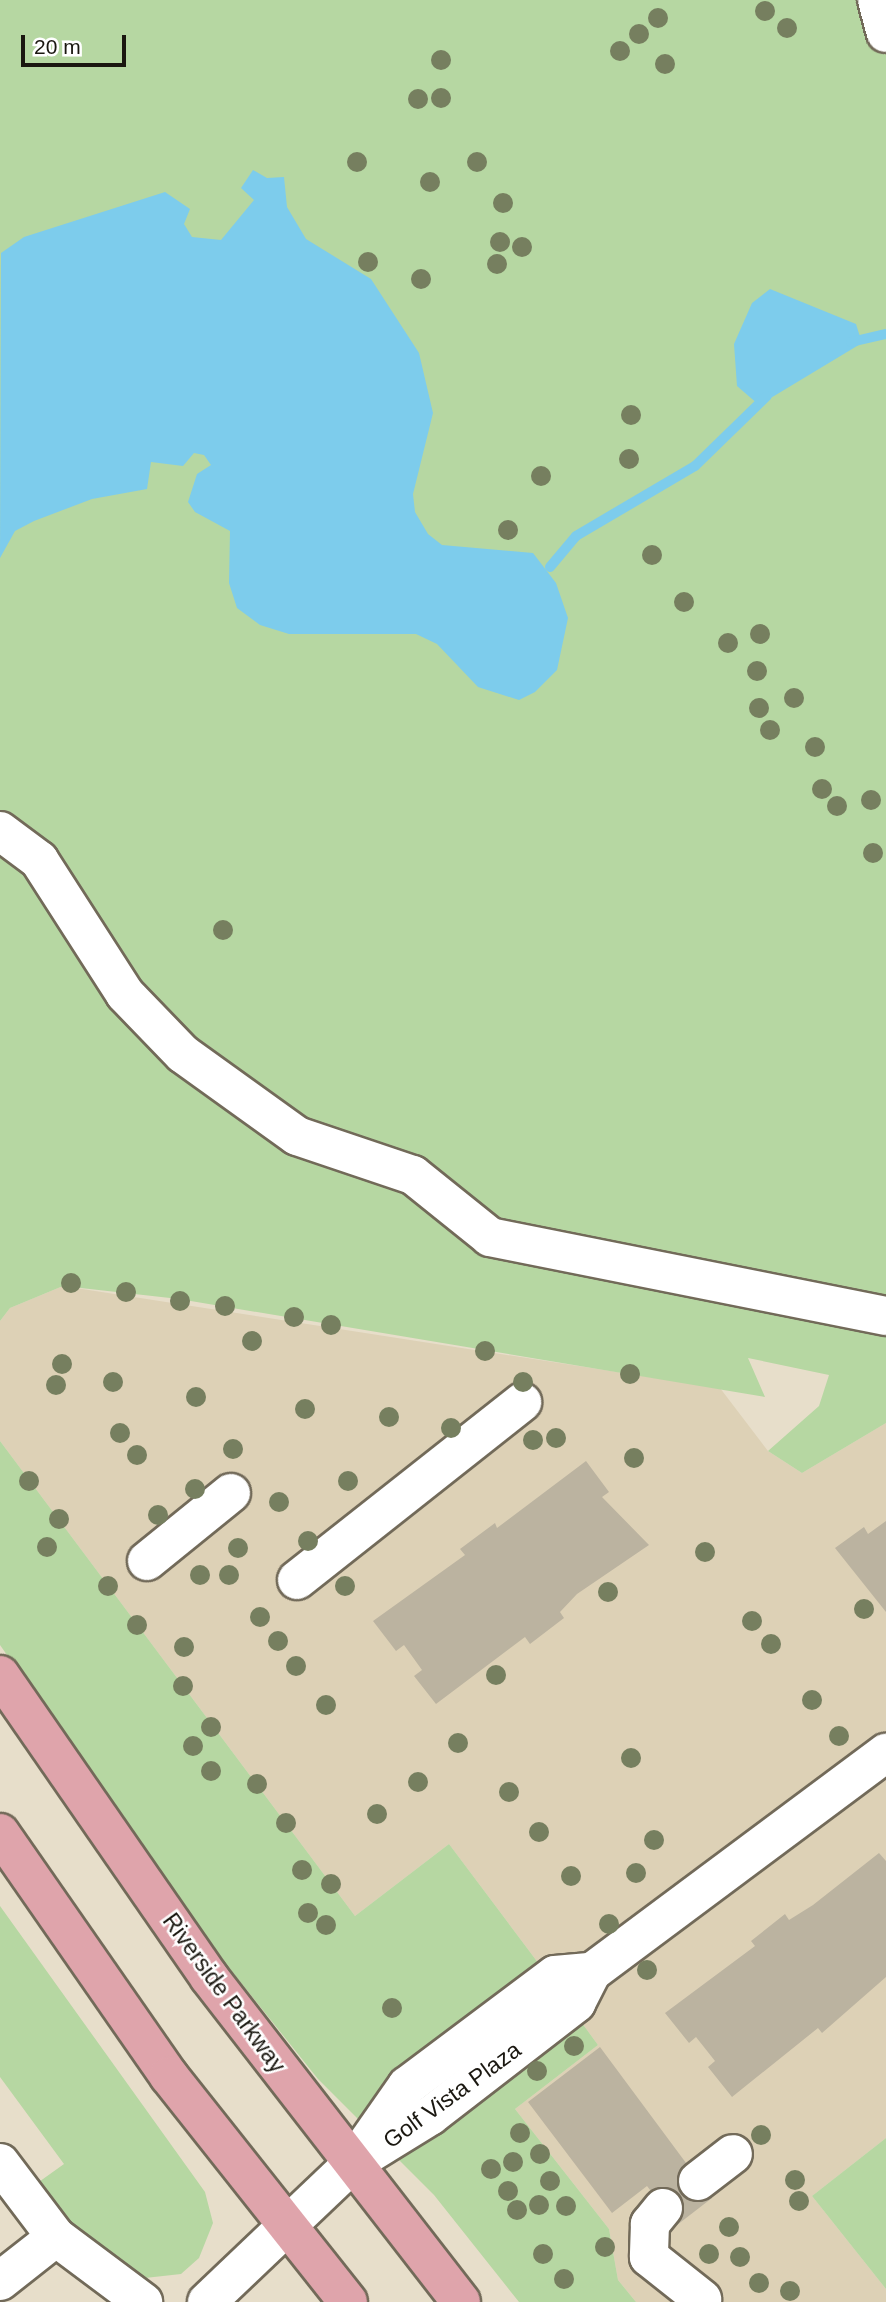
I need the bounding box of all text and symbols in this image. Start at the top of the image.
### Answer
scale bar [24,21,130,65]
text: 20 m [34,35,81,58]
street label: Riverside Parkway [157,1908,291,2078]
street label: Golf Vista Plaza [378,2036,526,2154]

